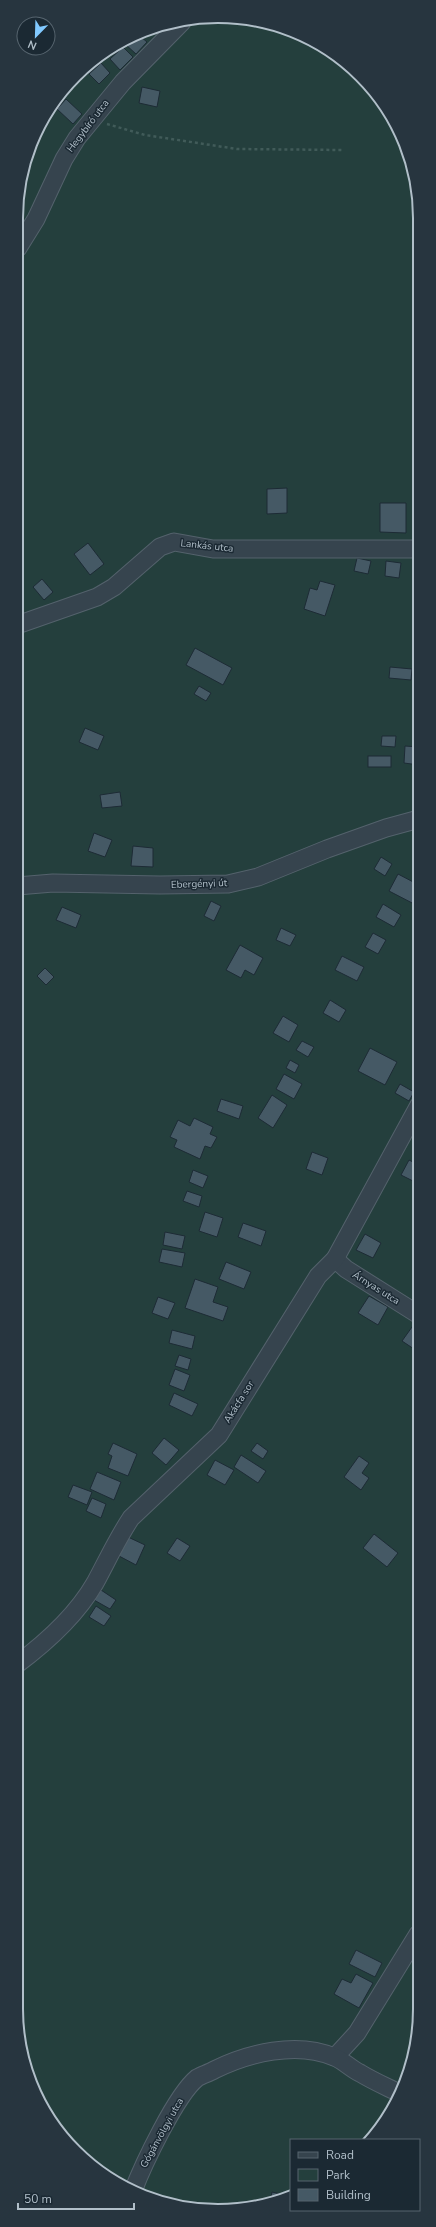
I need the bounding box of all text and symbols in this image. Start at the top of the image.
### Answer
north arrow [16,16,56,56]
text: N [26,36,39,53]
street label: Hegybíró utca [64,97,112,155]
street label: Lankás utca [180,536,234,556]
street label: Ebergényi út [171,876,228,892]
street label: Árnyas utca [350,1268,402,1308]
street label: Akácfa sor [221,1378,258,1426]
street label: Gógánvölgyi utca [137,2095,187,2171]
legend [290,2139,420,2211]
text: Road [326,2147,354,2163]
text: Park [326,2167,351,2183]
scale bar [18,2185,134,2211]
text: Building [326,2187,371,2203]
text: 50 m [24,2191,52,2207]

